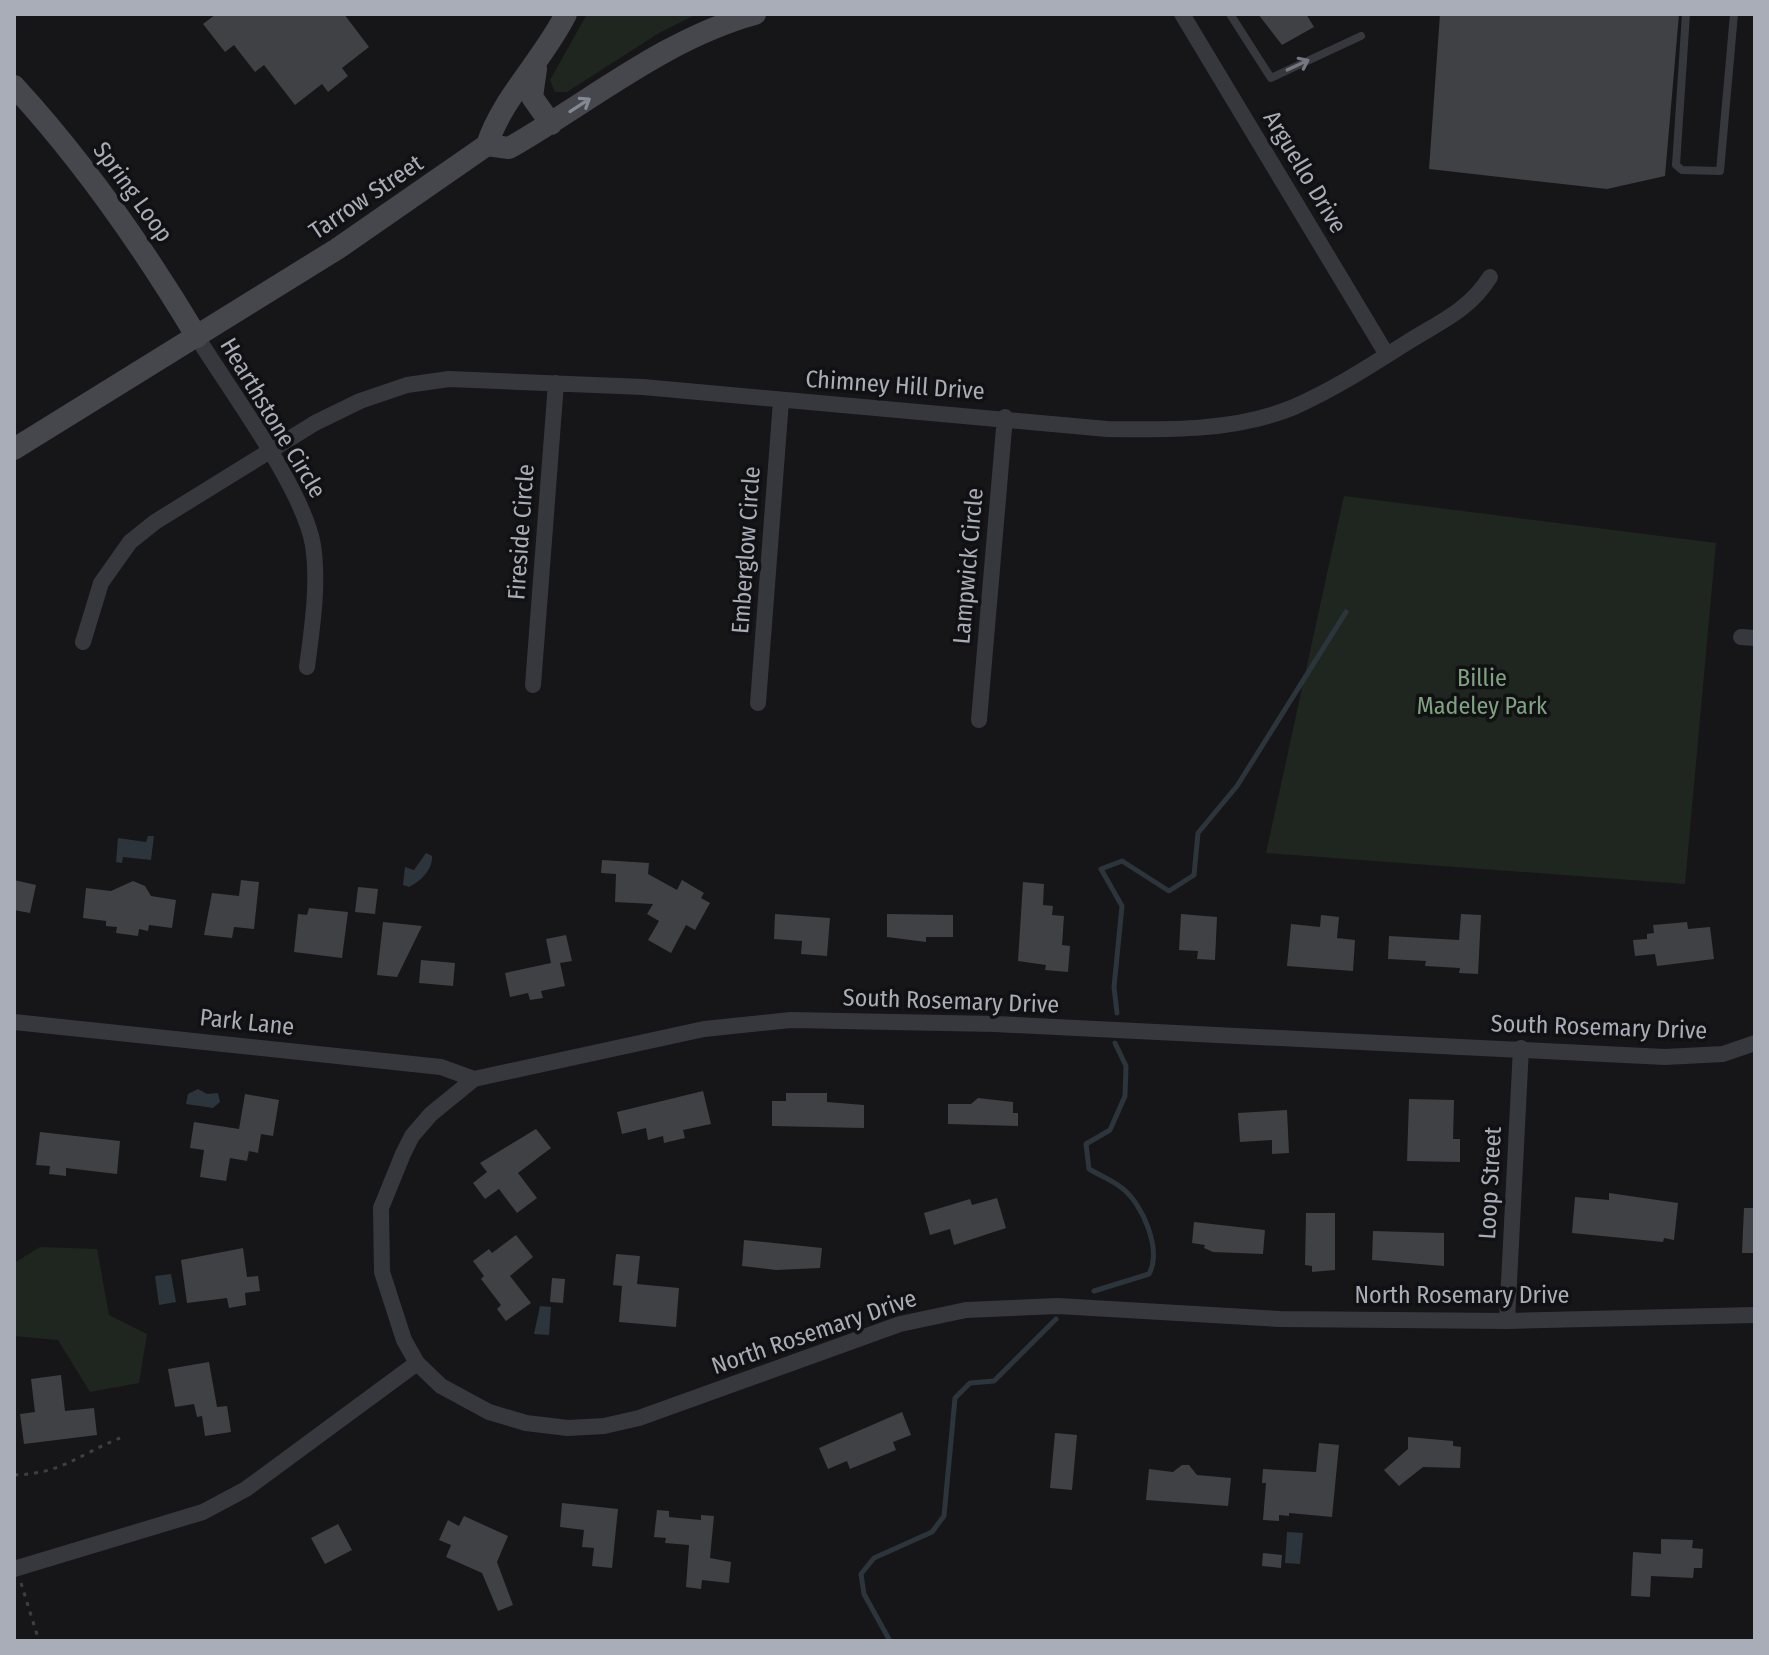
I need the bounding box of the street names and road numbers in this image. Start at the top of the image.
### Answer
street label: Arguello Drive [1258,106,1352,238]
street label: Spring Loop [87,137,179,247]
street label: Tarrow Street [304,149,428,245]
street label: Hearthstone Circle [214,333,332,503]
street label: Chimney Hill Drive [804,365,986,405]
street label: Fireside Circle [502,463,540,601]
street label: Emberglow Circle [726,465,766,635]
street label: Lampwick Circle [947,487,989,645]
street label: South Rosemary Drive [842,983,1060,1019]
street label: Park Lane [198,1003,296,1041]
street label: South Rosemary Drive [1490,1009,1708,1045]
street label: Loop Street [1473,1126,1507,1240]
street label: North Rosemary Drive [1355,1281,1569,1309]
street label: North Rosemary Drive [708,1284,920,1380]

